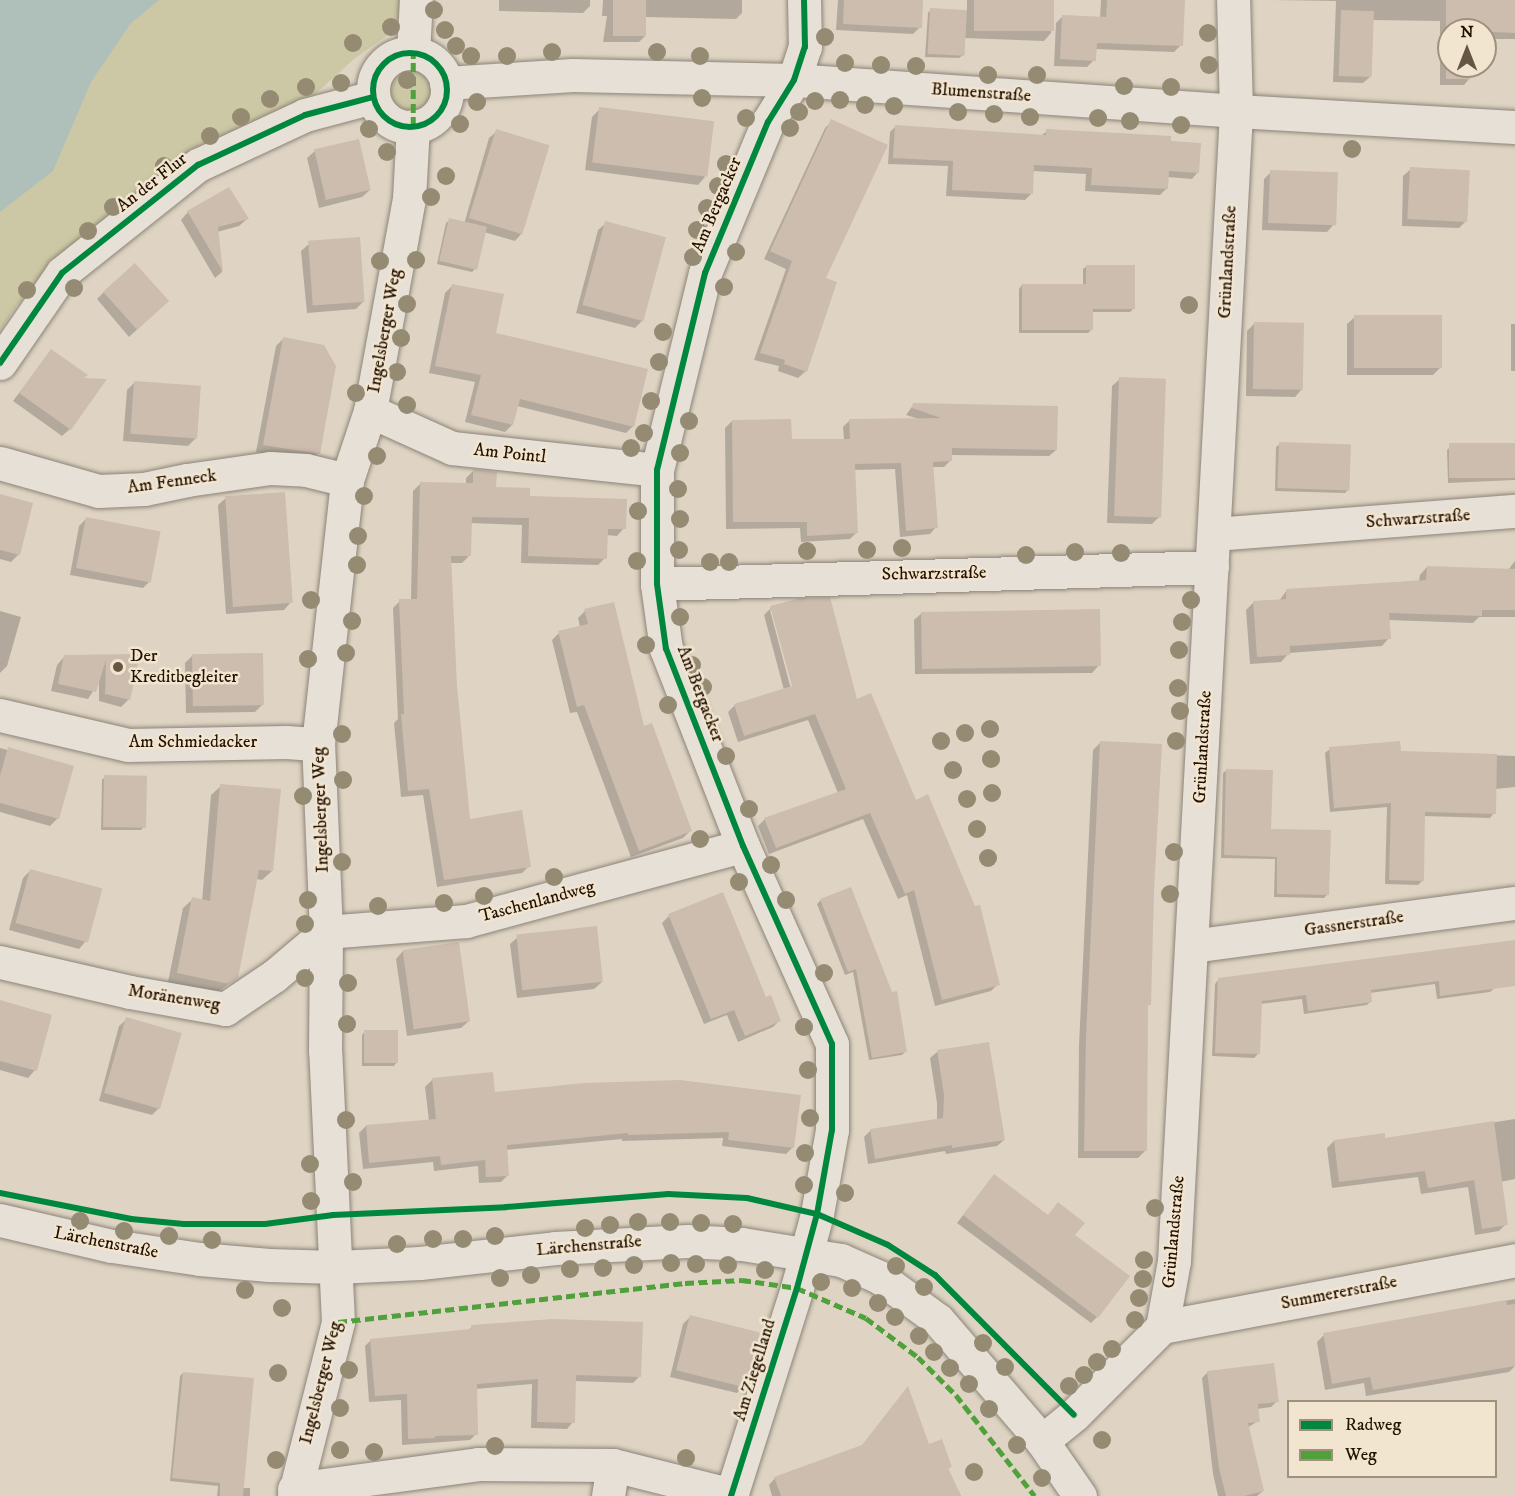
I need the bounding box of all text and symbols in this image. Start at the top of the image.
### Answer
north arrow [1437,18,1497,78]
text: N [1460,22,1474,42]
street label: Blumenstraße [930,79,1032,107]
street label: An der Flur [112,149,192,217]
street label: Am Bergacker [687,154,747,256]
street label: Grünlandstraße [1214,205,1242,319]
street label: Ingelsberger Weg [363,267,407,395]
street label: Am Pointl [473,439,547,469]
street label: Am Fenneck [126,465,218,499]
street label: Schwarzstraße [1365,505,1471,533]
street label: Schwarzstraße [882,562,986,586]
street label: Am Bergacker [672,643,728,745]
place label: Der Kreditbegleiter [130,646,238,688]
marker: Der Kreditbegleiter [111,660,125,674]
street label: Grünlandstraße [1189,690,1217,804]
street label: Am Schmiedacker [129,731,257,753]
street label: Ingelsberger Weg [308,747,334,873]
street label: Taschenlandweg [477,876,597,928]
street label: Gassnerstraße [1303,906,1405,942]
street label: Moränenweg [126,980,222,1016]
street label: Grünlandstraße [1158,1175,1190,1289]
street label: Lärchenstraße [52,1222,160,1264]
street label: Lärchenstraße [535,1231,643,1261]
street label: Summererstraße [1279,1271,1399,1315]
street label: Am Ziegelland [729,1316,781,1424]
street label: Ingelsberger Weg [295,1319,347,1447]
legend [1287,1400,1497,1478]
text: Radweg [1345,1414,1401,1436]
text: Weg [1345,1444,1377,1466]

